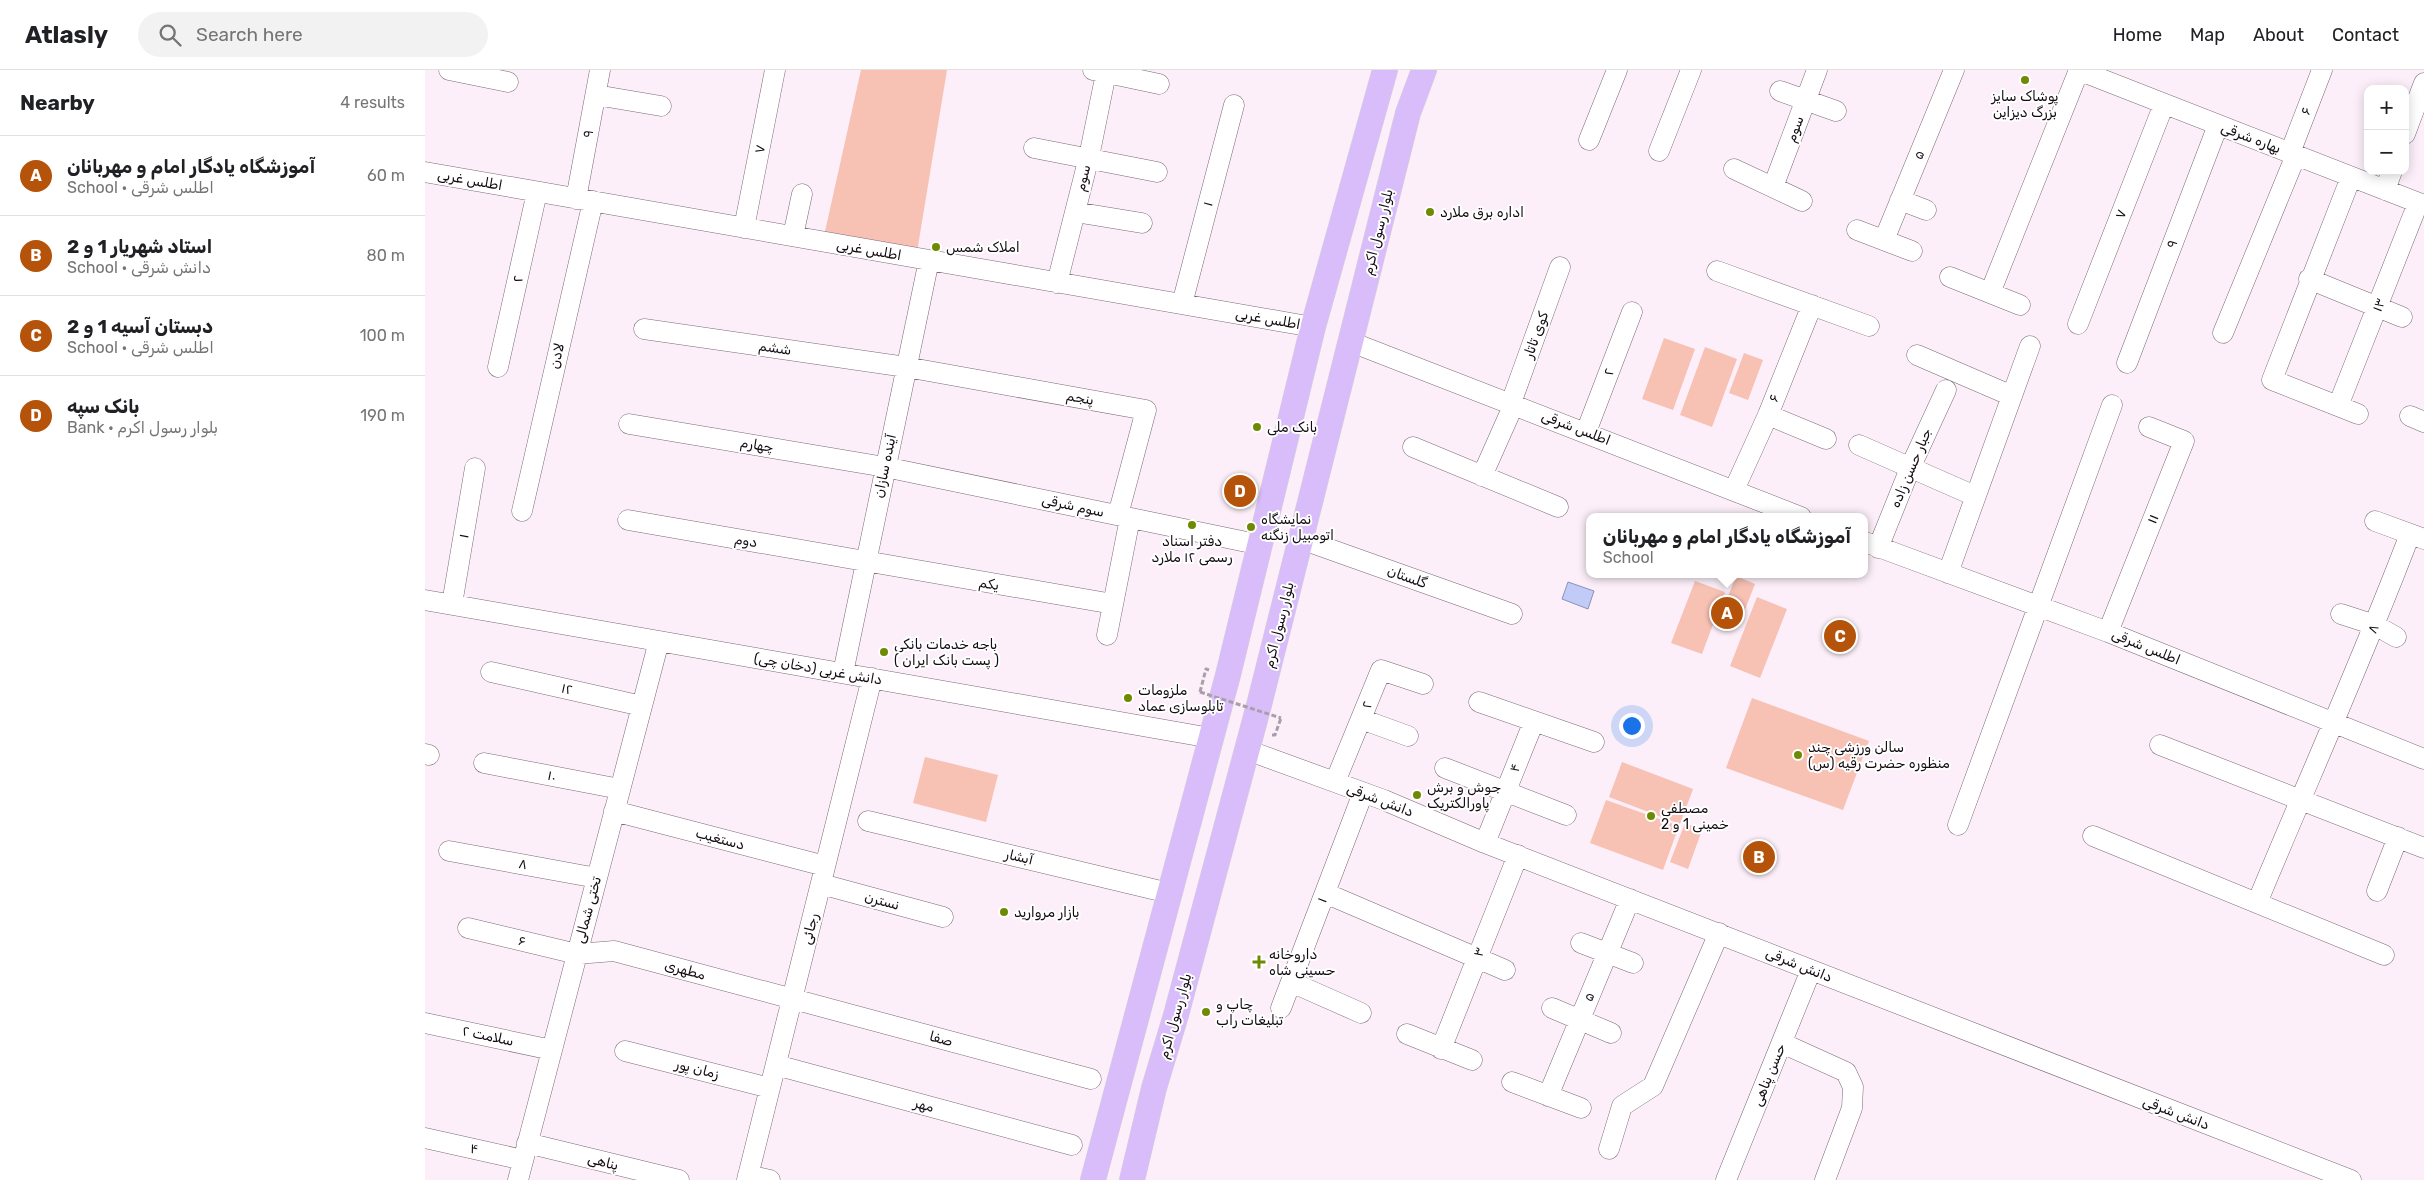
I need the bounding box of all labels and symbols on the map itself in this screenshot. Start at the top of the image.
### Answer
marker: پوشاک سایز بزرگ دیزاین [2019,74,2031,86]
place label: پوشاک سایز بزرگ دیزاین [1990,88,2059,121]
street label: ۶ [2297,104,2315,118]
street label: سوم [1782,113,1809,145]
street label: بهاره شرقی [2219,119,2283,157]
street label: ۹ [579,128,597,140]
street label: ۷ [751,143,769,155]
street label: ۵ [1909,148,1929,162]
street label: سوم [1072,163,1095,193]
street label: اطلس غربی [436,166,504,194]
street label: بلوار رسول اکرم [1359,187,1398,277]
street label: ۱ [1199,200,1217,208]
place label: اداره برق ملارد [1440,204,1524,221]
marker: اداره برق ملارد [1424,206,1436,218]
street label: ۷ [2111,207,2131,221]
street label: اطلس غربی [835,236,903,264]
street label: ۹ [2163,237,2181,251]
place label: املاک شمس [946,239,1020,256]
marker: املاک شمس [930,241,942,253]
street label: ۲ [509,274,527,284]
street label: ۱۳ [2369,296,2389,314]
street label: اطلس غربی [1234,305,1302,333]
street label: کوی تاتار [1519,309,1552,362]
street label: ششم [758,337,792,359]
street label: لادن [546,341,568,371]
street label: ۲ [1600,366,1618,378]
street label: پنجم [1065,387,1095,410]
street label: ۶ [1765,391,1783,405]
street label: اطلس شرقی [1539,407,1613,449]
place label: بانک ملی [1267,419,1317,436]
marker: بانک ملی [1251,421,1263,433]
street label: جبار حسن زاده [1887,426,1935,510]
street label: آینده سازان [870,433,900,499]
street label: چهارم [739,434,775,457]
pin: D [1224,472,1256,510]
street label: سوم شرقی [1040,491,1106,522]
place label: نمایشگاه اتومبیل زنگنه [1261,511,1334,544]
street label: ۱۱ [2144,512,2162,526]
marker: دفتر اسناد رسمی ۱۲ ملارد [1186,519,1198,531]
marker: نمایشگاه اتومبیل زنگنه [1245,521,1257,533]
street label: دوم [733,531,759,552]
street label: ۱ [455,532,473,540]
place label: دفتر اسناد رسمی ۱۲ ملارد [1152,533,1232,566]
street label: گلستان [1385,562,1430,592]
street label: یکم [977,574,1001,594]
street label: بلوار رسول اکرم [1260,580,1299,670]
pin: A [1711,594,1743,632]
pin: C [1824,617,1856,655]
street label: ۸ [2363,622,2383,636]
street label: اطلس شرقی [2109,626,2183,668]
place label: باجه خدمات بانکی ( پست بانک ایران ) [894,636,999,670]
marker: باجه خدمات بانکی ( پست بانک ایران ) [878,646,890,658]
street label: دانش غربی (دخان چی) [753,649,884,689]
street label: ۱۲ [560,680,574,699]
place label: ملزومات تابلوسازی عماد [1138,682,1224,715]
marker: ملزومات تابلوسازی عماد [1122,692,1134,704]
street label: ۲ [1358,699,1376,711]
your location [1619,713,1645,739]
place label: سالن ورزشی چند منظوره حضرت رقیه (س) [1808,739,1950,772]
marker: سالن ورزشی چند منظوره حضرت رقیه (س) [1792,749,1804,761]
street label: ۴ [1506,761,1524,775]
street label: ۱۰ [546,767,558,785]
place label: جوش و برش پاورالکتریک [1427,779,1501,813]
street label: دانش شرقی [1344,780,1416,821]
marker: جوش و برش پاورالکتریک [1411,789,1423,801]
place label: مصطفی خمینی 1 و 2 [1661,800,1729,833]
marker: مصطفی خمینی 1 و 2 [1645,810,1657,822]
street label: دستغیب [694,824,747,854]
pin: B [1743,838,1775,876]
street label: آبشار [1002,845,1035,868]
street label: ۸ [517,855,529,873]
street label: تختی شمالی [571,874,605,945]
street label: نسترن [863,888,901,914]
street label: ۱ [1313,895,1331,905]
place label: بازار مروارید [1014,904,1079,921]
marker: بازار مروارید [998,906,1010,918]
street label: رجائی [798,911,822,947]
street label: ۶ [516,932,528,950]
street label: دانش شرقی [1763,944,1835,986]
street label: ۳ [1469,945,1489,959]
place label: داروخانه حسینی شاه [1269,946,1336,979]
street label: مطهری [663,956,708,984]
marker: داروخانه حسینی شاه [1253,956,1265,968]
street label: بلوار رسول اکرم [1155,971,1196,1061]
street label: ۵ [1579,990,1599,1004]
place label: چاپ و تبلیغات راب [1216,996,1284,1029]
marker: چاپ و تبلیغات راب [1200,1006,1212,1018]
street label: سلامت ۲ [461,1022,515,1050]
street label: صفا [927,1028,955,1050]
street label: حسن پناهی [1749,1041,1790,1109]
street label: زمان پور [672,1055,721,1084]
street label: دانش شرقی [2140,1093,2212,1134]
street label: مهر [911,1094,936,1116]
street label: ۴ [468,1140,480,1158]
street label: پناهی [586,1150,620,1175]

